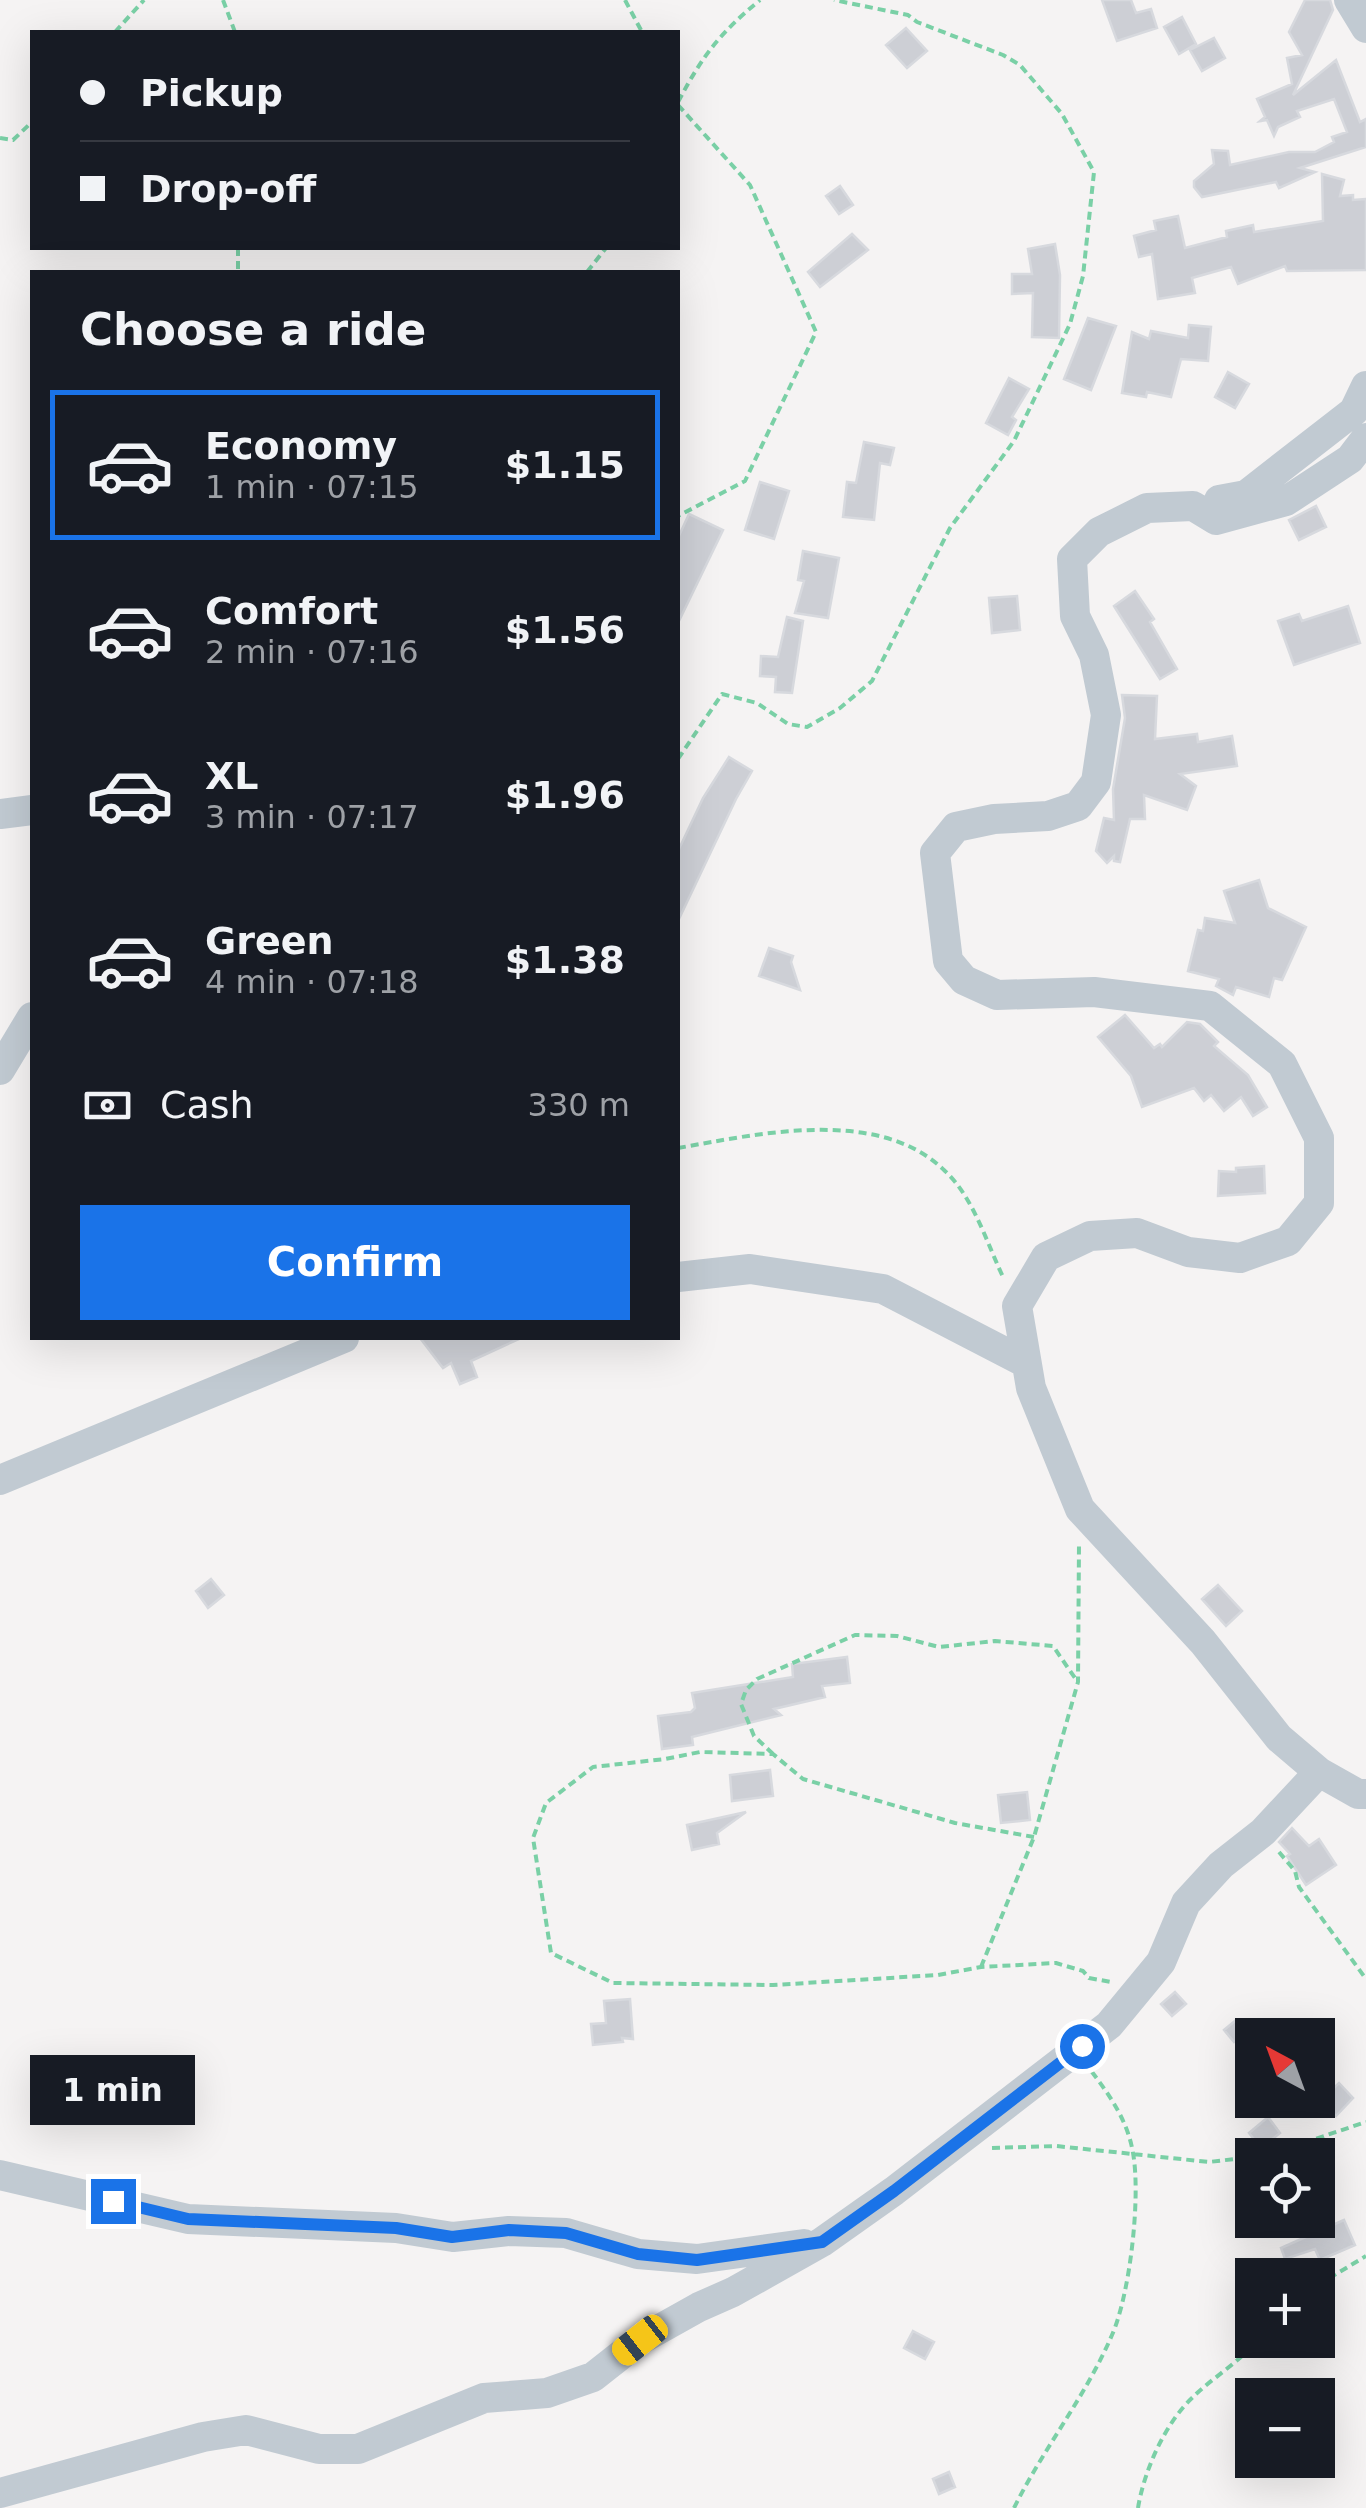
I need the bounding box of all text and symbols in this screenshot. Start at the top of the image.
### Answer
text: Pickup [140,71,283,115]
text: Drop-off [140,167,316,211]
text: Choose a ride [80,303,426,356]
icon: car [85,420,175,510]
text: Economy [205,424,397,468]
text: $1.15 [505,443,625,487]
text: 1 min · 07:15 [205,468,419,506]
icon: car [85,585,175,675]
text: Comfort [205,589,378,633]
text: $1.56 [505,608,625,652]
text: 2 min · 07:16 [205,633,419,671]
icon: car [85,750,175,840]
text: XL [205,754,259,798]
text: $1.96 [505,773,625,817]
text: 3 min · 07:17 [205,798,419,836]
icon: car [85,915,175,1005]
text: Green [205,919,334,963]
text: $1.38 [505,938,625,982]
text: 4 min · 07:18 [205,963,419,1001]
icon: cash [80,1078,135,1133]
text: Cash [160,1083,254,1127]
text: 330 m [528,1086,630,1124]
button: Confirm [80,1205,630,1320]
north arrow [1235,2018,1335,2118]
map controls [1235,2018,1335,2478]
route start [1060,2024,1105,2069]
callout: 1 min [31,2056,196,2126]
text: 1 min [62,2071,163,2109]
button: locate [1235,2138,1335,2238]
route end [91,2179,136,2224]
button: + [1235,2258,1335,2358]
car [607,2310,673,2370]
button: − [1235,2378,1335,2478]

